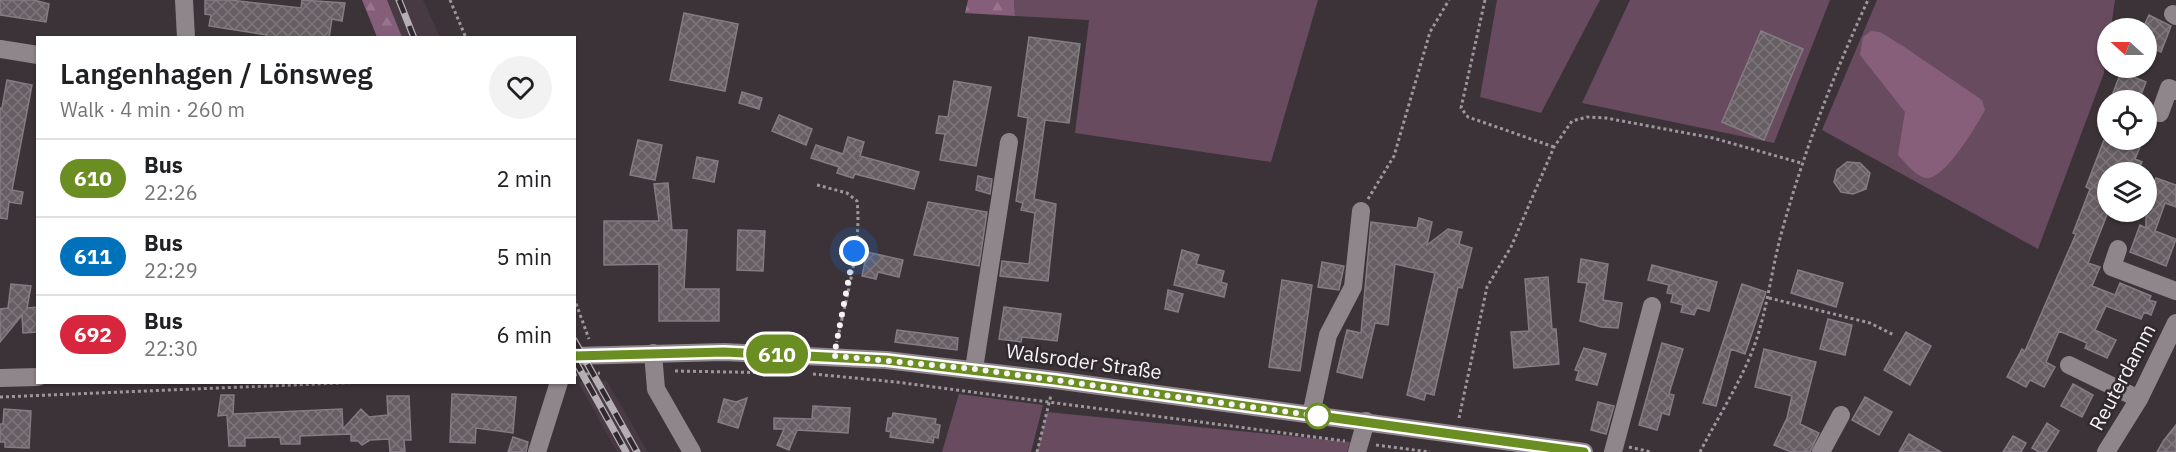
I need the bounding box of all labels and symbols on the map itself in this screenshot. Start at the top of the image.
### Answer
north arrow [2097,18,2157,78]
your location [839,236,869,266]
street label: Reuterdamm [2083,319,2161,435]
line badge: 610 [742,334,812,374]
street label: Walsroder Straße [1004,337,1164,385]
unlabelled marker [1305,403,1331,429]

